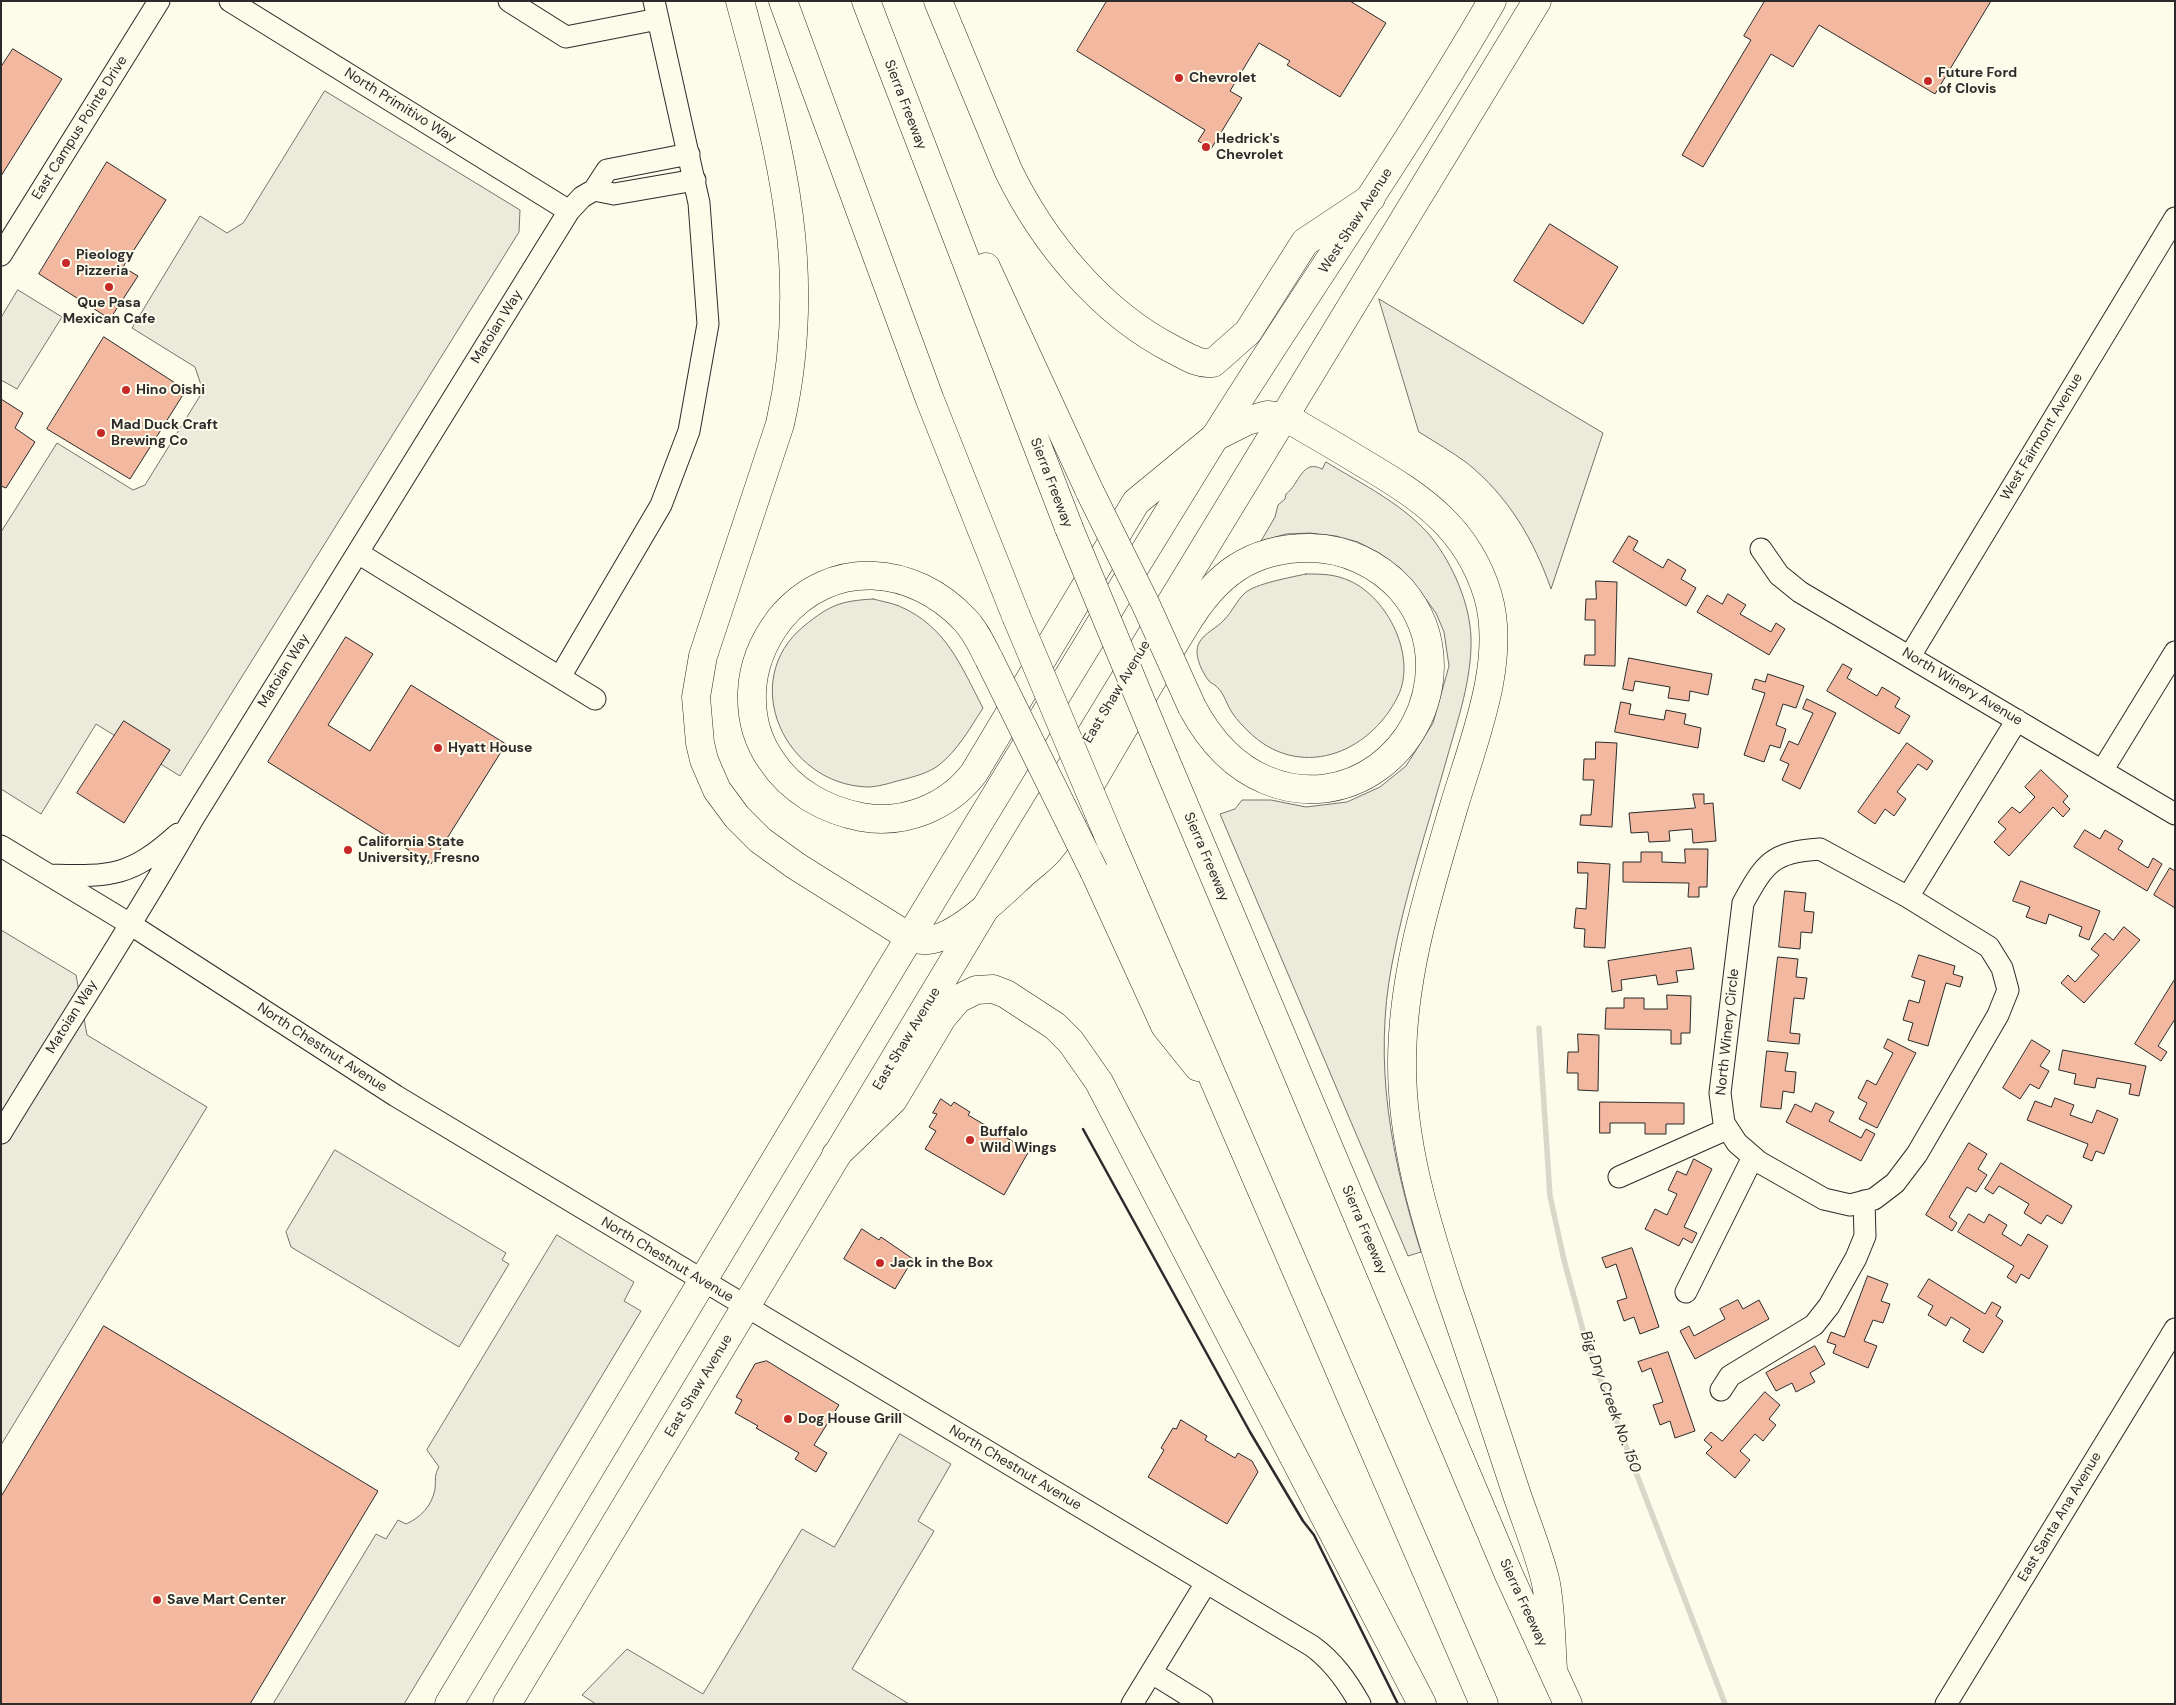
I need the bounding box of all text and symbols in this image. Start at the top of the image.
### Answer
street label: East Campus Pointe Drive [29,53,131,203]
street label: Sierra Freeway [880,58,930,152]
street label: North Primitivo Way [341,65,459,147]
place label: Future Ford of Clovis [1938,65,2017,98]
place label: Chevrolet [1189,70,1256,86]
marker: Chevrolet [1173,72,1185,84]
marker: Future Ford of Clovis [1922,75,1934,87]
place label: Hedrick's Chevrolet [1216,131,1283,164]
marker: Hedrick's Chevrolet [1200,141,1212,153]
street label: West Shaw Avenue [1316,165,1396,277]
place label: Pieology Pizzeria [76,247,134,280]
marker: Pieology Pizzeria [60,257,72,269]
marker: Que Pasa Mexican Cafe [103,281,115,293]
street label: Matoian Way [468,287,526,367]
place label: Que Pasa Mexican Cafe [63,295,155,328]
street label: West Fairmont Avenue [1997,370,2087,504]
place label: Hino Oishi [136,382,205,398]
marker: Hino Oishi [120,384,132,396]
place label: Mad Duck Craft Brewing Co [111,417,218,450]
marker: Mad Duck Craft Brewing Co [95,427,107,439]
street label: Sierra Freeway [1026,436,1076,530]
street label: Matoian Way [255,631,313,711]
street label: East Shaw Avenue [1080,637,1154,747]
street label: North Winery Avenue [1899,644,2025,730]
place label: Hyatt House [448,740,532,756]
marker: Hyatt House [432,742,444,754]
street label: Sierra Freeway [1180,810,1232,904]
place label: California State University, Fresno [358,834,480,866]
marker: California State University, Fresno [342,844,354,856]
street label: North Winery Circle [1713,968,1743,1096]
street label: Matoian Way [43,977,101,1057]
street label: East Shaw Avenue [870,984,944,1094]
street label: North Chestnut Avenue [254,1000,390,1096]
place label: Buffalo Wild Wings [980,1124,1057,1156]
marker: Buffalo Wild Wings [964,1134,976,1146]
street label: Sierra Freeway [1338,1183,1390,1277]
street label: North Chestnut Avenue [598,1214,736,1306]
place label: Jack in the Box [890,1255,993,1271]
marker: Jack in the Box [874,1257,886,1269]
water label: Big Dry Creek No. 150 [1576,1329,1644,1475]
street label: East Shaw Avenue [662,1331,736,1441]
place label: Dog House Grill [798,1411,902,1427]
marker: Dog House Grill [782,1413,794,1425]
street label: North Chestnut Avenue [946,1422,1084,1514]
street label: East Santa Ana Avenue [2015,1449,2105,1585]
street label: Sierra Freeway [1495,1557,1551,1649]
place label: Save Mart Center [167,1592,286,1608]
marker: Save Mart Center [151,1594,163,1606]

